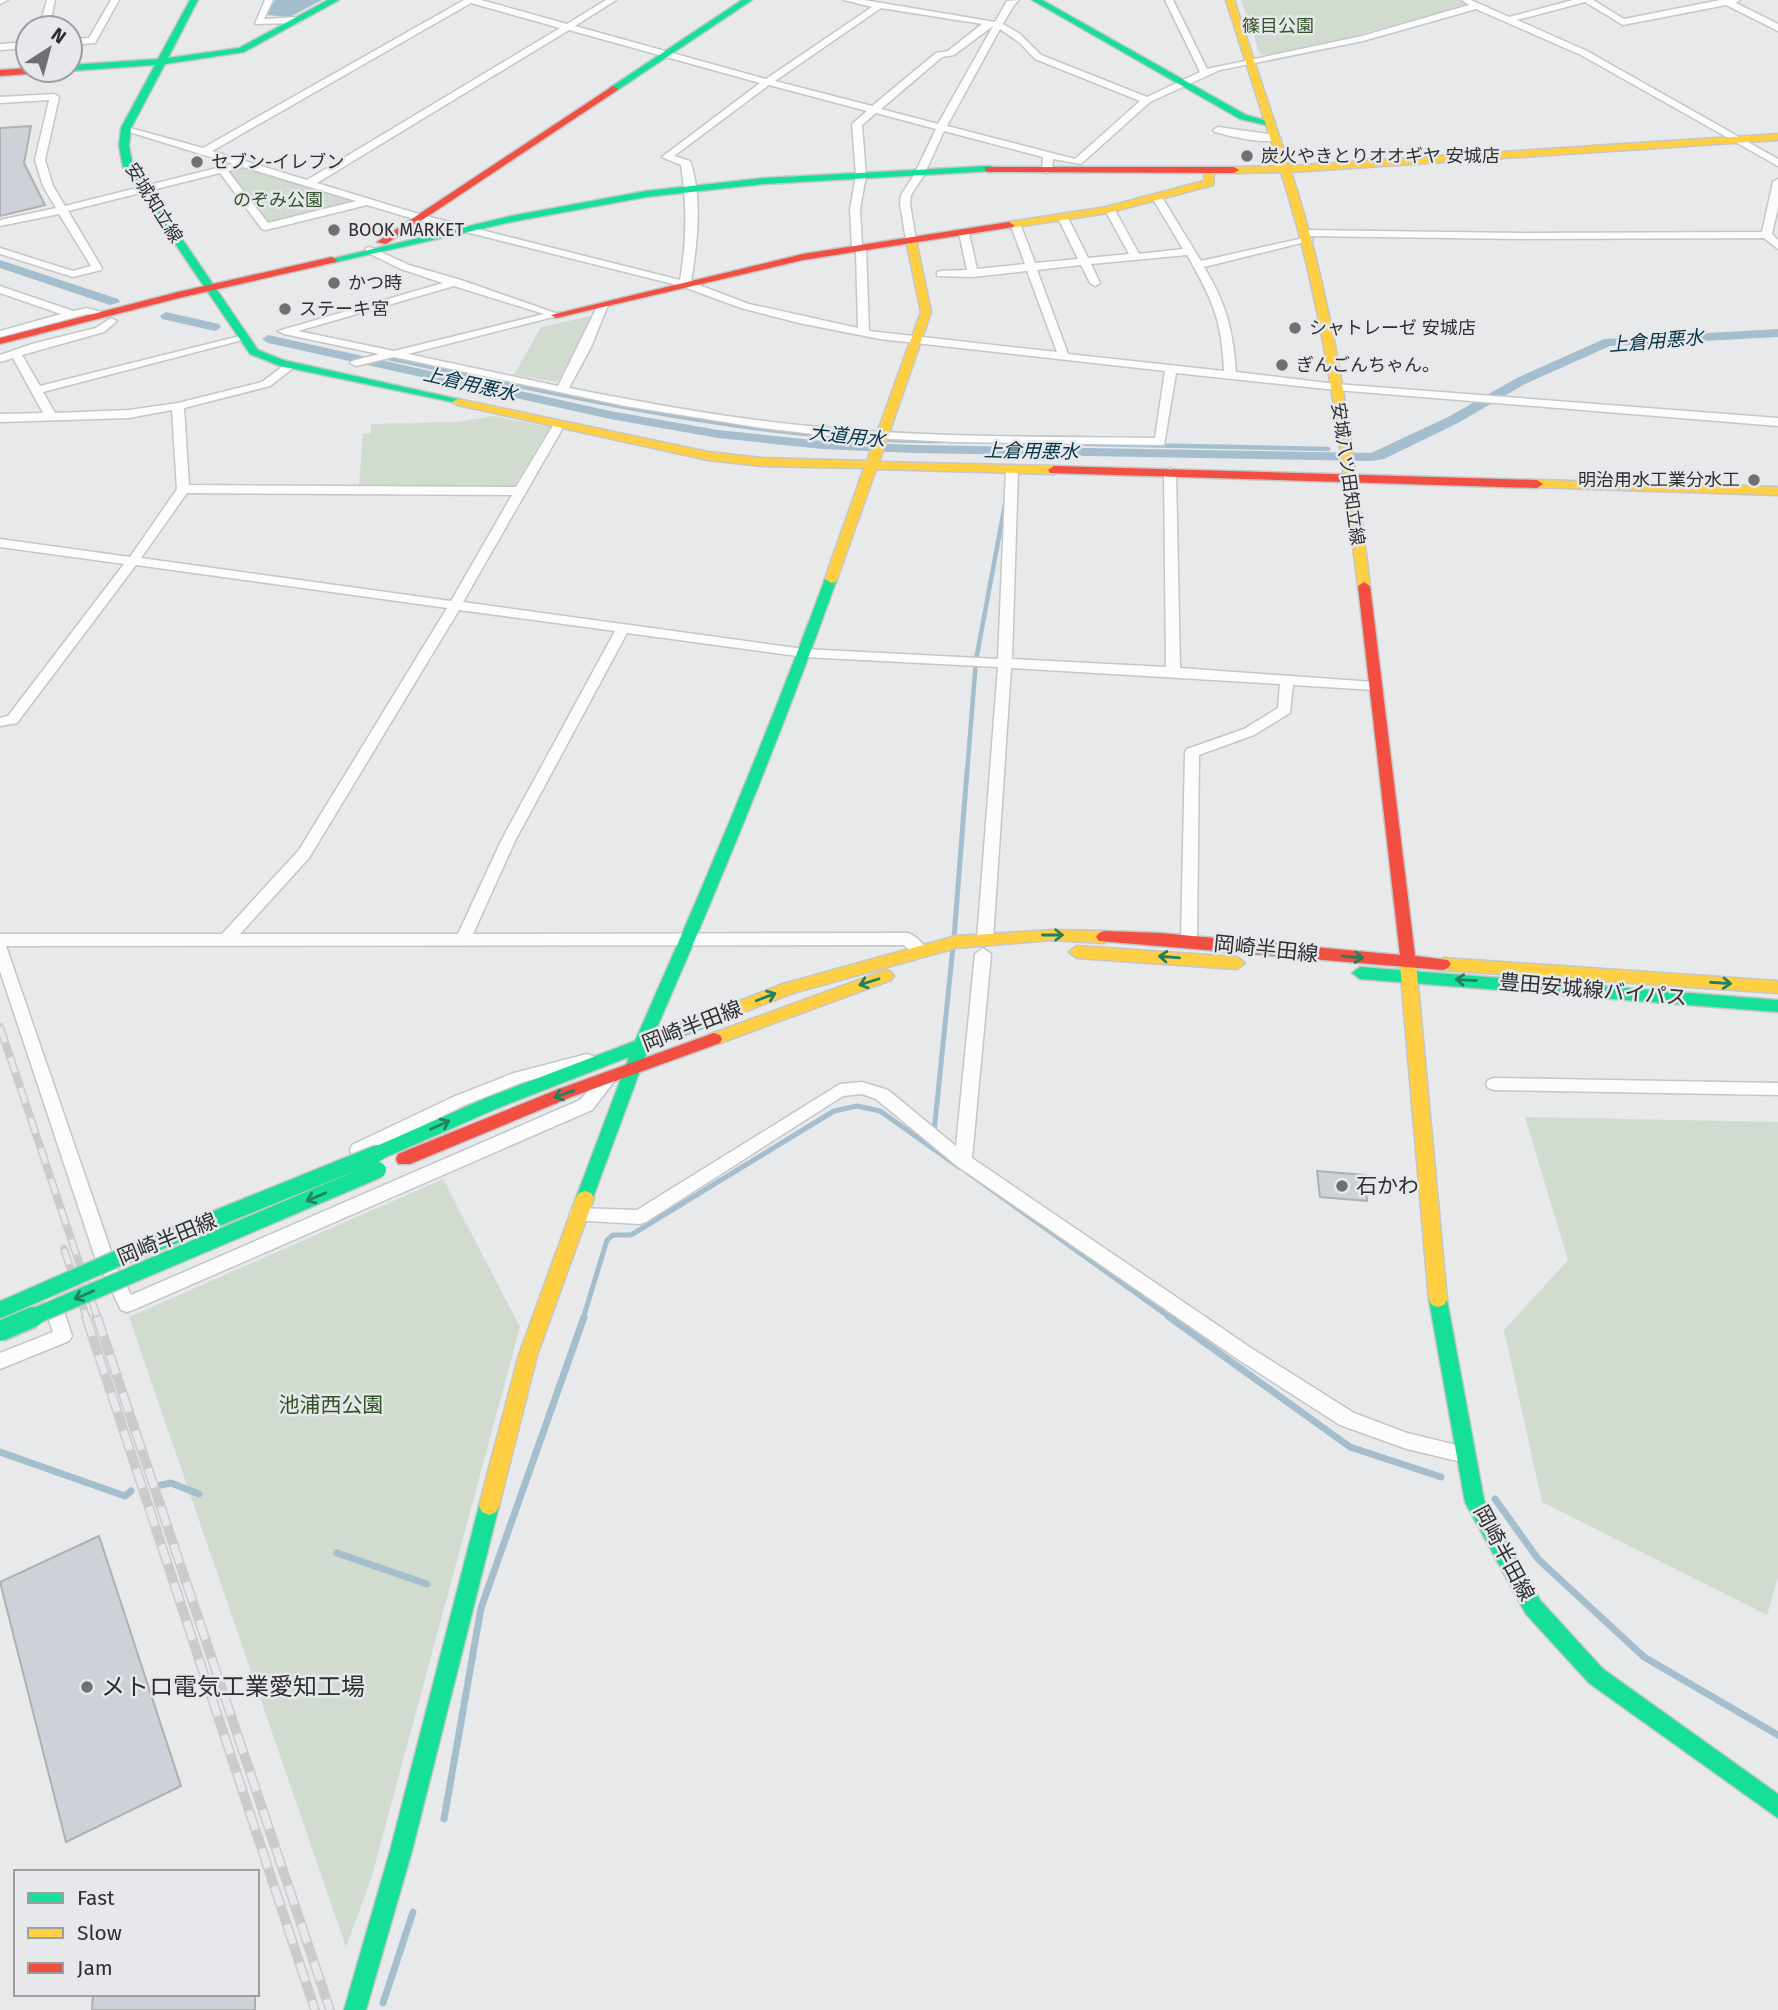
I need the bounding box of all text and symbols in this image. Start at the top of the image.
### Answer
north arrow [14,14,84,84]
park label: 篠目公園 [1242,15,1314,37]
text: N [47,23,71,49]
place label: 炭火やきとりオオギヤ 安城店 [1261,145,1500,167]
marker: 炭火やきとりオオギヤ 安城店 [1239,148,1255,164]
place label: セブン-イレブン [211,151,344,173]
marker: セブン-イレブン [189,154,205,170]
street label: 安城知立線 [121,159,187,247]
park label: のぞみ公園 [233,189,323,211]
place label: BOOK MARKET [348,219,465,241]
marker: BOOK MARKET [326,222,342,238]
place label: かつ時 [348,272,402,294]
marker: かつ時 [326,275,342,291]
place label: ステーキ宮 [299,298,389,320]
marker: ステーキ宮 [277,301,293,317]
place label: シャトレーゼ 安城店 [1309,317,1476,339]
marker: シャトレーゼ 安城店 [1287,320,1303,336]
water label: 上倉用悪水 [1608,325,1706,357]
place label: ぎんごんちゃん。 [1296,354,1440,376]
marker: ぎんごんちゃん。 [1274,357,1290,373]
water label: 上倉用悪水 [421,362,521,406]
street label: 安城八ツ田知立線 [1327,401,1369,547]
water label: 大道用水 [808,421,888,452]
water label: 上倉用悪水 [983,439,1081,463]
place label: 明治用水工業分水工 [1578,469,1740,491]
marker: 明治用水工業分水工 [1746,472,1762,488]
one-way arrow [1041,928,1064,942]
street label: 岡崎半田線 [1212,931,1320,967]
one-way arrow [1159,950,1181,963]
one-way arrow [1341,951,1364,964]
street label: 豊田安城線バイパス [1498,969,1688,1011]
one-way arrow [1455,974,1478,987]
one-way arrow [858,976,880,989]
one-way arrow [1709,977,1732,990]
one-way arrow [755,990,777,1003]
street label: 岡崎半田線 [638,995,746,1057]
one-way arrow [553,1088,575,1101]
one-way arrow [429,1118,451,1131]
place label: 石かわ [1356,1173,1419,1199]
marker: 石かわ [1334,1178,1350,1194]
one-way arrow [305,1191,327,1204]
street label: 岡崎半田線 [113,1207,221,1271]
one-way arrow [73,1289,95,1302]
park label: 池浦西公園 [279,1392,384,1418]
street label: 岡崎半田線 [1468,1501,1540,1605]
place label: メトロ電気工業愛知工場 [101,1673,365,1701]
marker: メトロ電気工業愛知工場 [79,1679,95,1695]
legend [14,1870,259,1996]
text: Fast [77,1885,115,1911]
text: Slow [77,1920,122,1946]
text: Jam [77,1955,113,1981]

